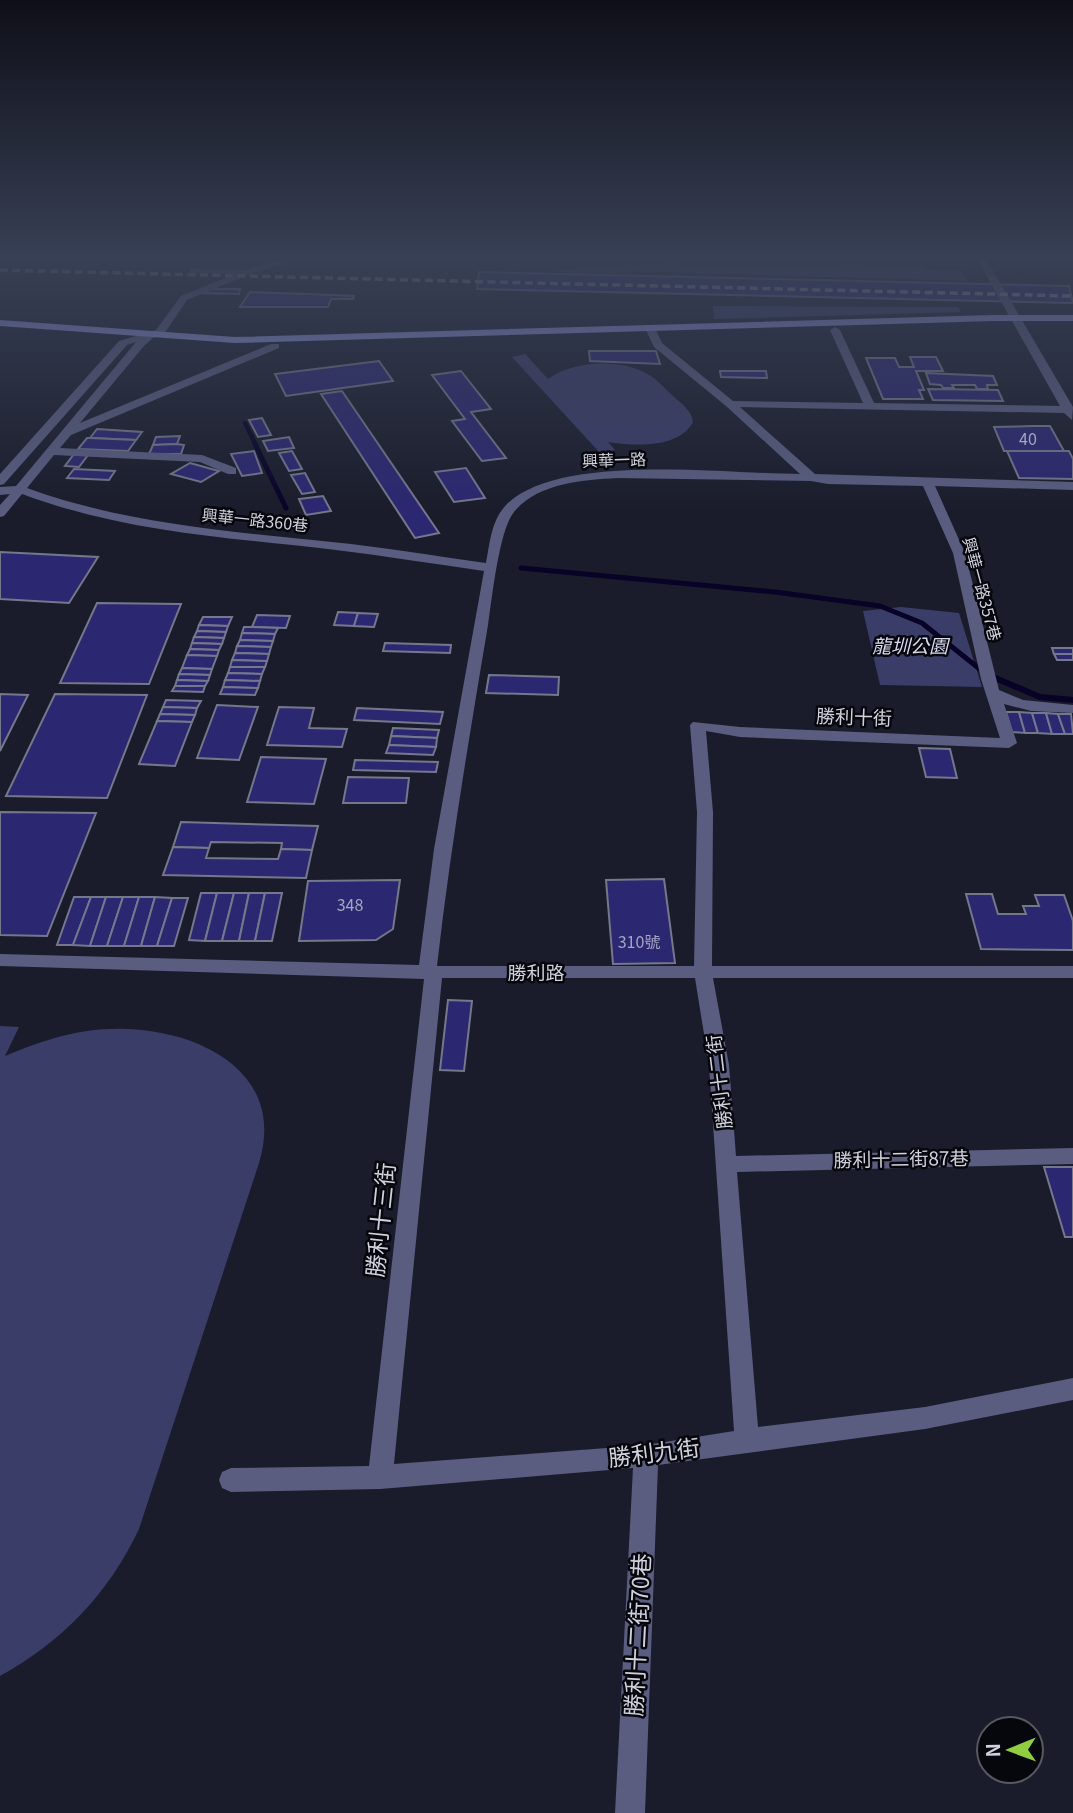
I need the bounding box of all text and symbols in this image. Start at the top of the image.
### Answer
house number: 40 [1019,426,1037,450]
street label: 興華一路 [582,446,646,472]
street label: 興華一路360巷 [201,501,309,537]
street label: 興華一路357巷 [958,534,1008,643]
park label: 龍圳公園 [872,631,951,658]
street label: 勝利十街 [816,701,893,730]
house number: 348 [337,892,363,916]
house number: 310號 [618,929,660,953]
street label: 勝利路 [507,958,565,985]
street label: 勝利十二街 [698,1033,737,1131]
street label: 勝利十二街87巷 [833,1143,969,1172]
street label: 勝利十三街 [356,1161,402,1279]
street label: 勝利九街 [606,1429,701,1473]
street label: 勝利十二街70巷 [615,1552,657,1717]
north arrow [975,1715,1045,1785]
text: N [978,1743,1005,1758]

